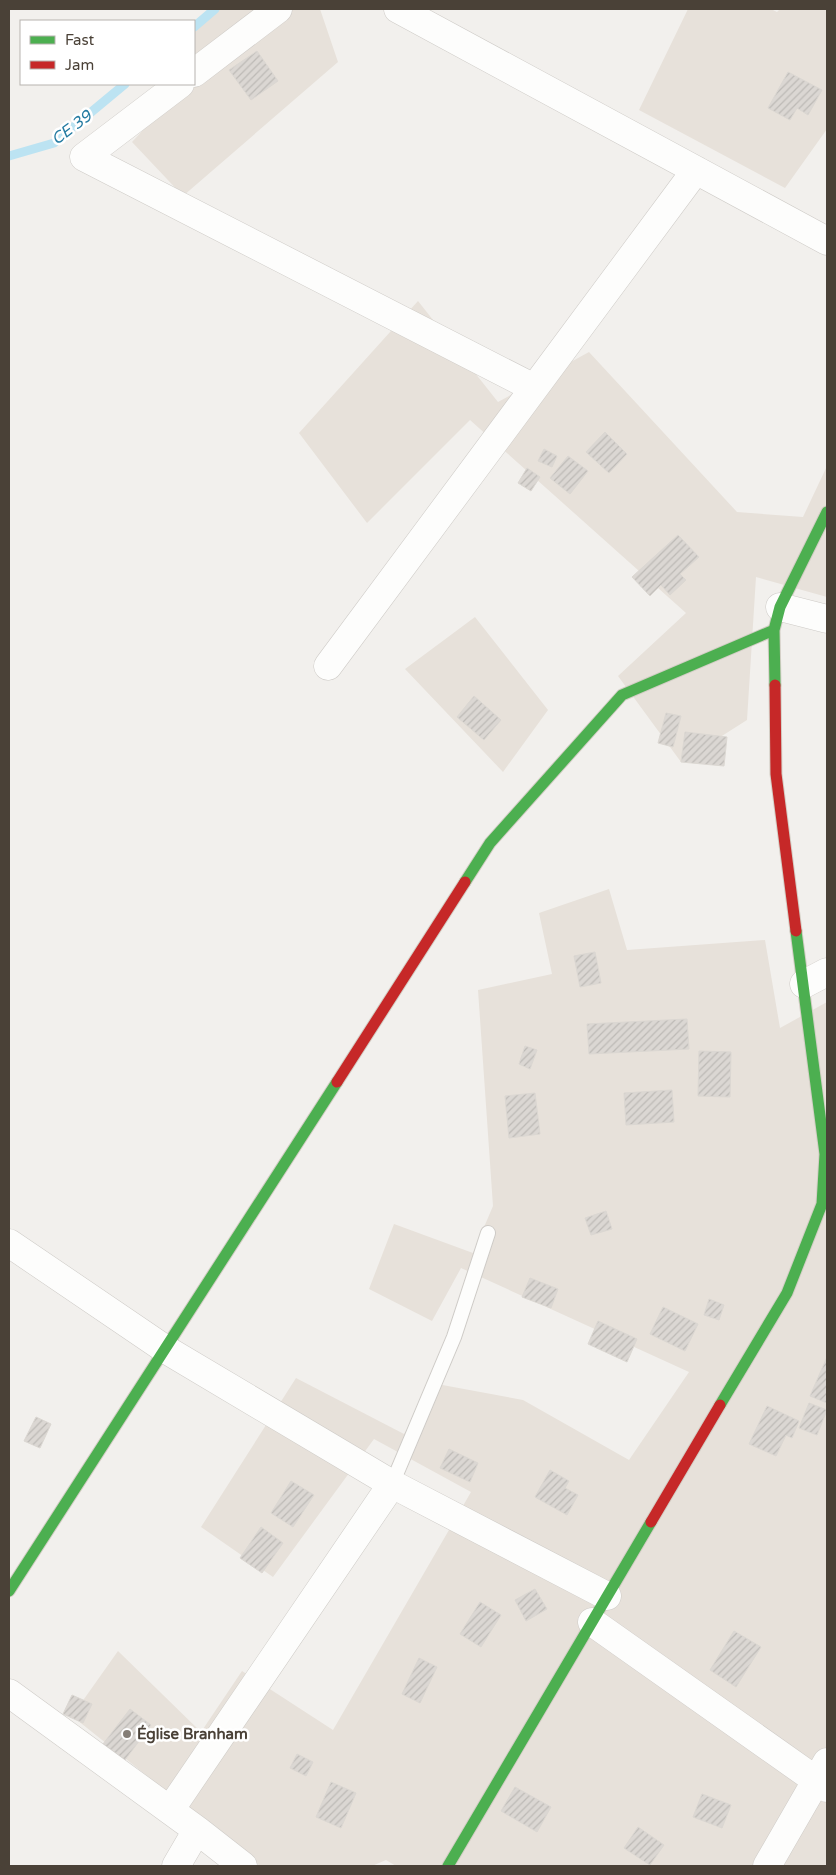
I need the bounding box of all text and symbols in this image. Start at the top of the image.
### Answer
legend [20,20,195,85]
text: Fast [65,31,95,49]
text: Jam [65,56,94,74]
water label: CE 39 [47,106,97,150]
place label: Église Branham [137,1724,248,1744]
marker: Église Branham [121,1728,133,1740]

